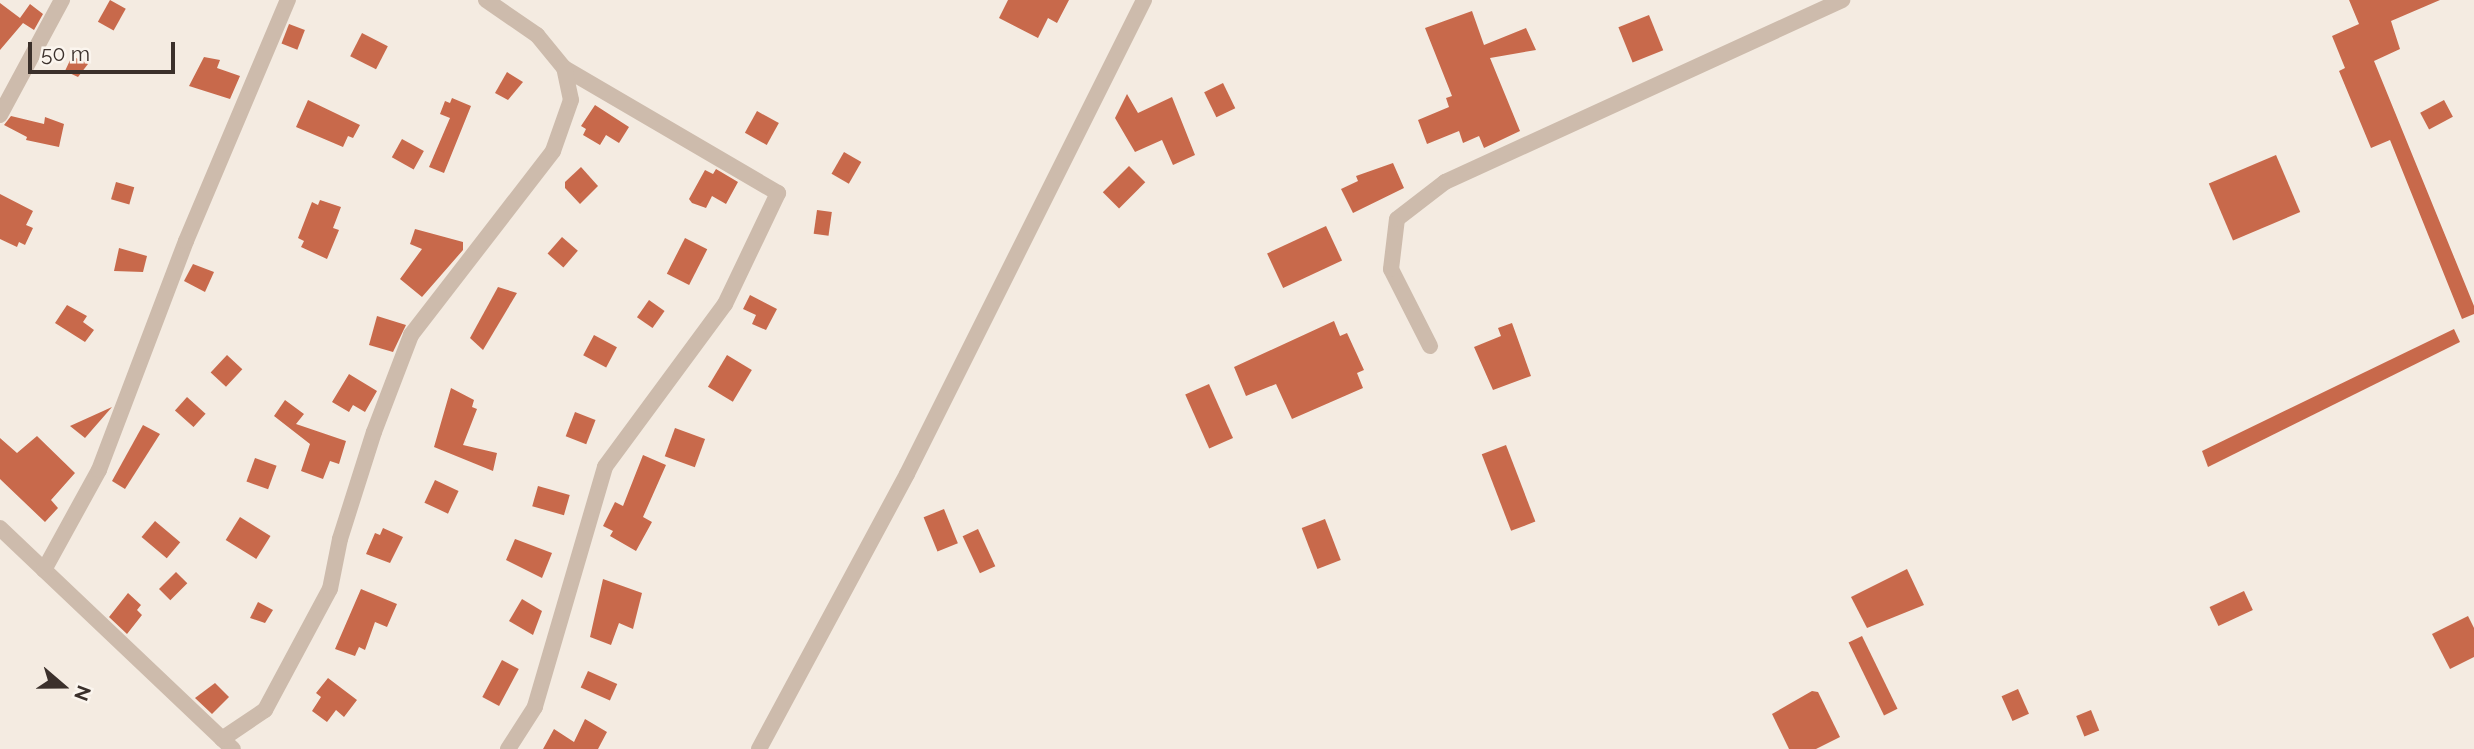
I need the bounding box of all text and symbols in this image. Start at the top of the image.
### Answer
scale bar [32,28,178,72]
text: 50 m [41,41,90,66]
north arrow [28,651,98,721]
text: N [70,683,96,704]

